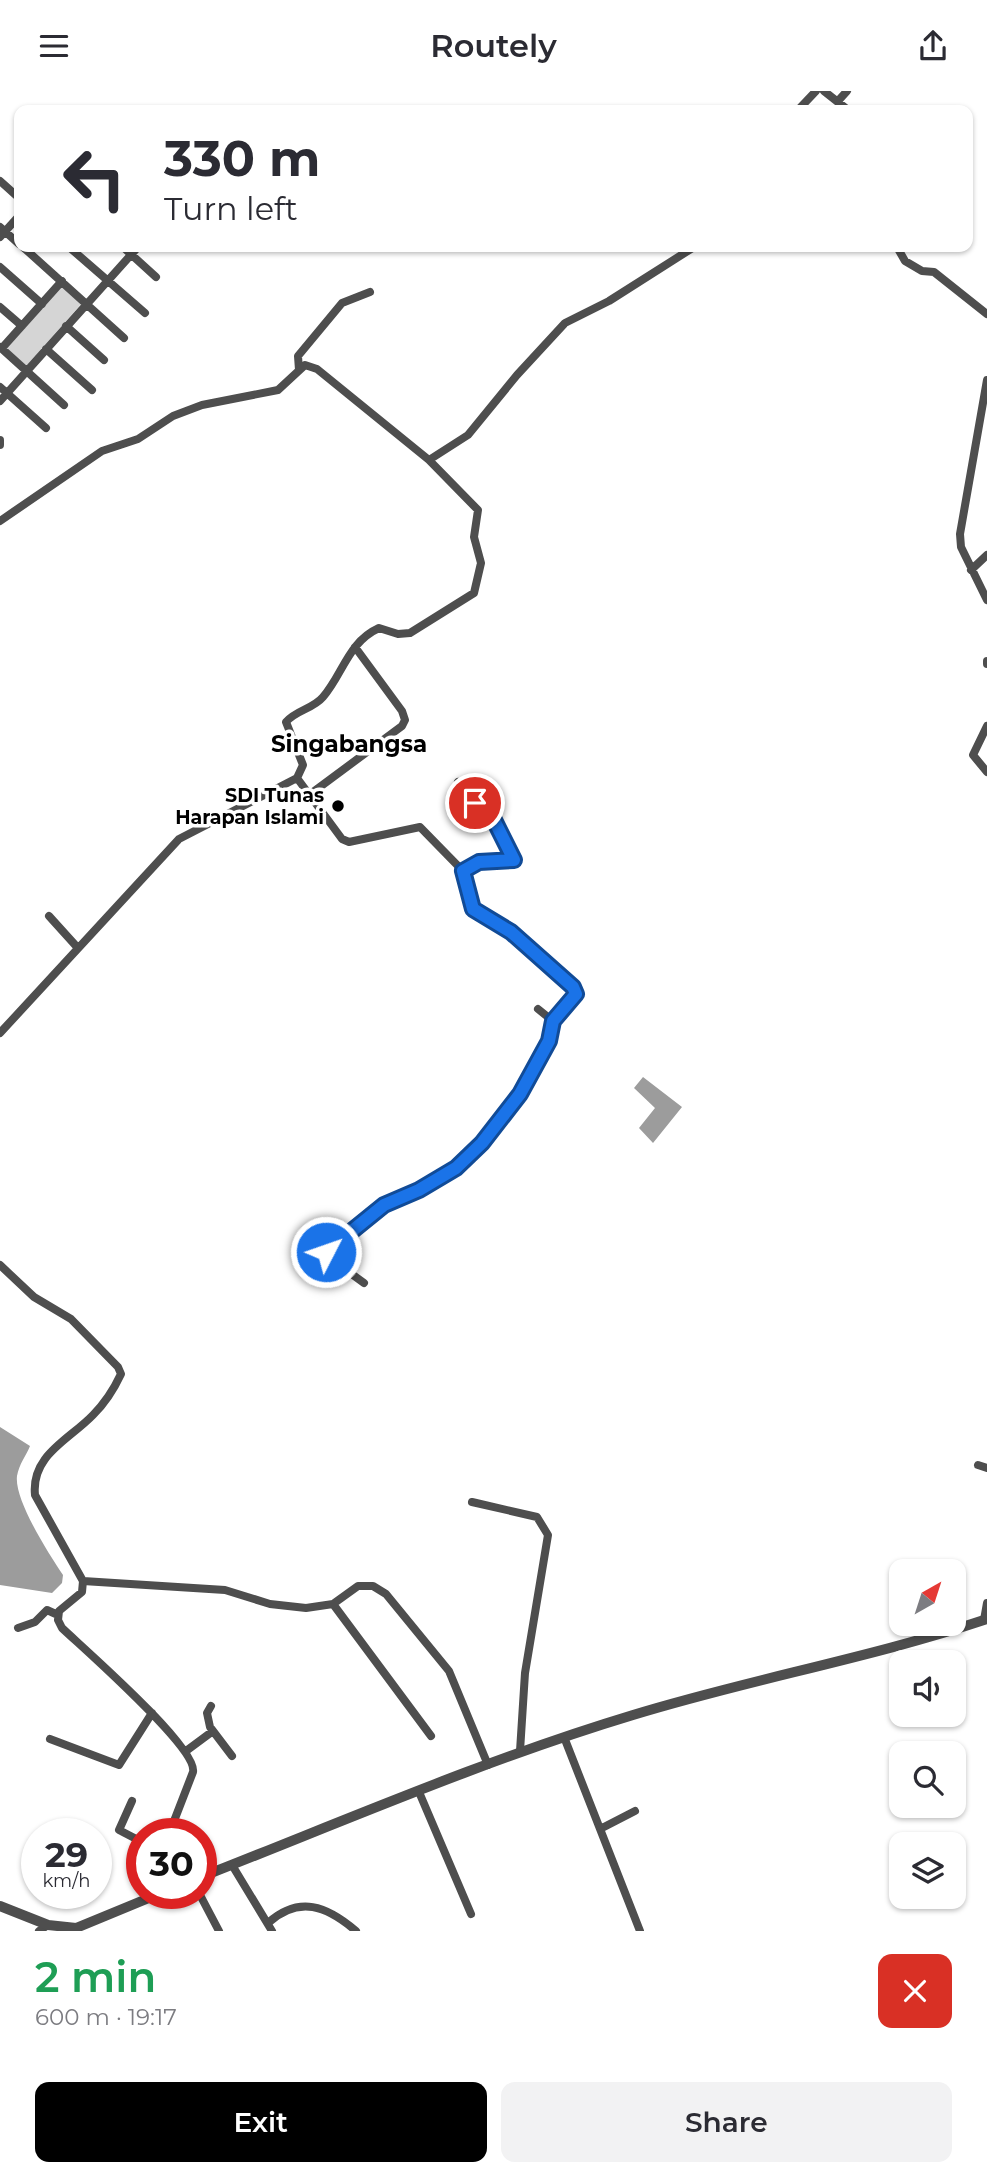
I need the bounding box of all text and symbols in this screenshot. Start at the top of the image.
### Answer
text: Routely [430,26,557,65]
icon: menu [35,27,73,65]
icon: share [914,27,952,65]
text: 330 m [164,129,320,188]
icon: left [49,133,140,224]
text: Turn left [164,189,298,228]
district label: Singabangsa [271,730,427,758]
pin [445,773,505,833]
place label: SDI Tunas Harapan Islami [175,784,324,829]
icon: arrive [456,784,494,822]
marker: SDI Tunas Harapan Islami [330,798,346,814]
position arrow [289,1215,363,1289]
north arrow [889,1559,966,1636]
map controls [889,1559,966,1909]
button: sound [889,1650,966,1727]
button: search [889,1741,966,1818]
speed limit sign: 30 [126,1818,217,1909]
button: layers [889,1832,966,1909]
text: 29 [45,1833,88,1876]
text: km/h [42,1870,91,1892]
text: 2 min [35,1951,156,2003]
button: close [878,1954,952,2028]
text: 600 m · 19:17 [35,2003,177,2031]
button: Exit [35,2082,487,2162]
button: Share [501,2082,952,2162]

